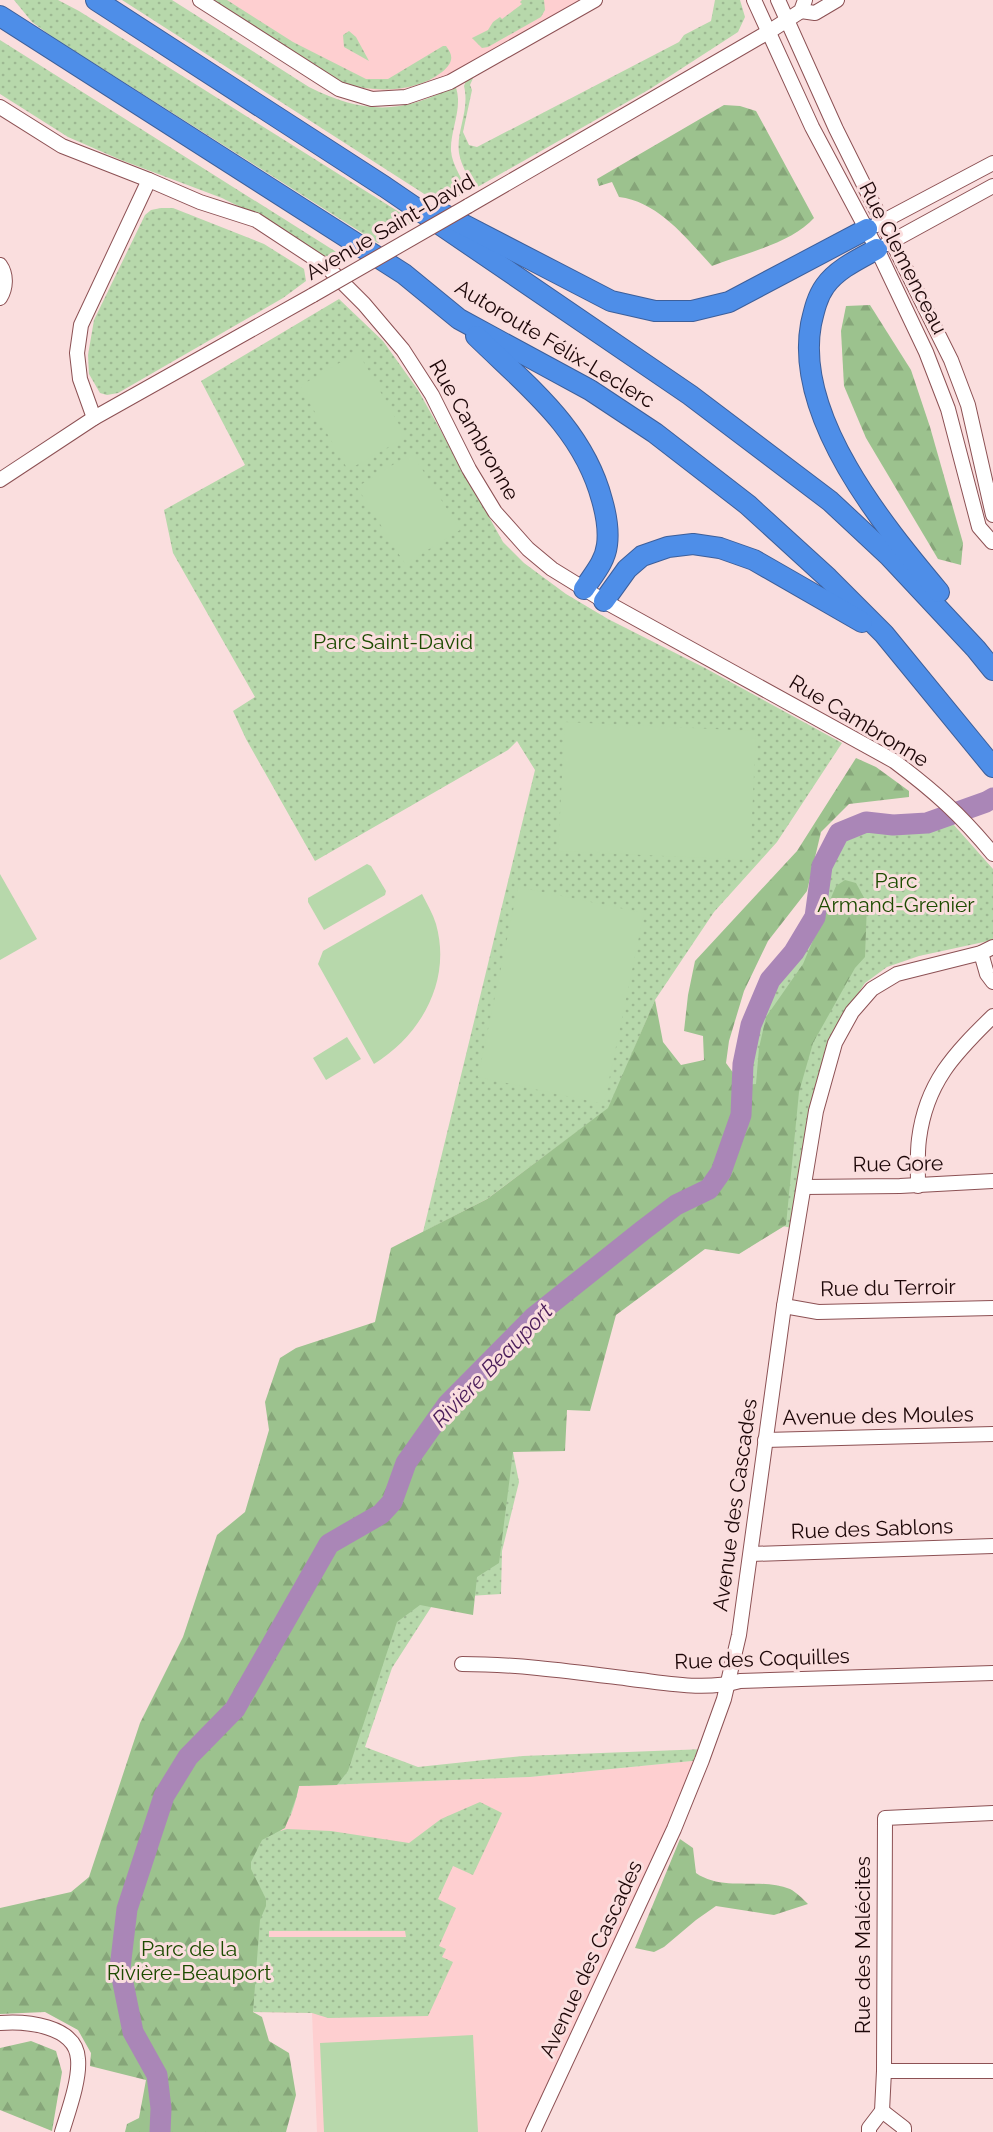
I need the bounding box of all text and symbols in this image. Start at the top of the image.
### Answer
street label: Avenue Saint-David [301,168,479,285]
street label: Rue Clemenceau [854,177,953,338]
street label: Autoroute Félix-Leclerc [451,274,659,413]
street label: Rue Cambronne [424,355,525,504]
park label: Parc Saint-David [313,629,473,654]
street label: Rue Cambronne [785,669,933,772]
park label: Parc Armand-Grenier [817,868,975,917]
street label: Rue Gore [852,1150,944,1177]
street label: Rue du Terroir [820,1274,957,1301]
water label: Rivière Beauport [426,1297,558,1432]
street label: Avenue des Cascades [707,1397,762,1613]
street label: Avenue des Moules [782,1401,974,1430]
street label: Rue des Sablons [790,1513,954,1544]
street label: Rue des Coquilles [674,1643,850,1674]
street label: Avenue des Cascades [534,1856,647,2061]
street label: Rue des Malécites [850,1856,875,2034]
park label: Parc de la Rivière-Beauport [107,1936,271,1985]

